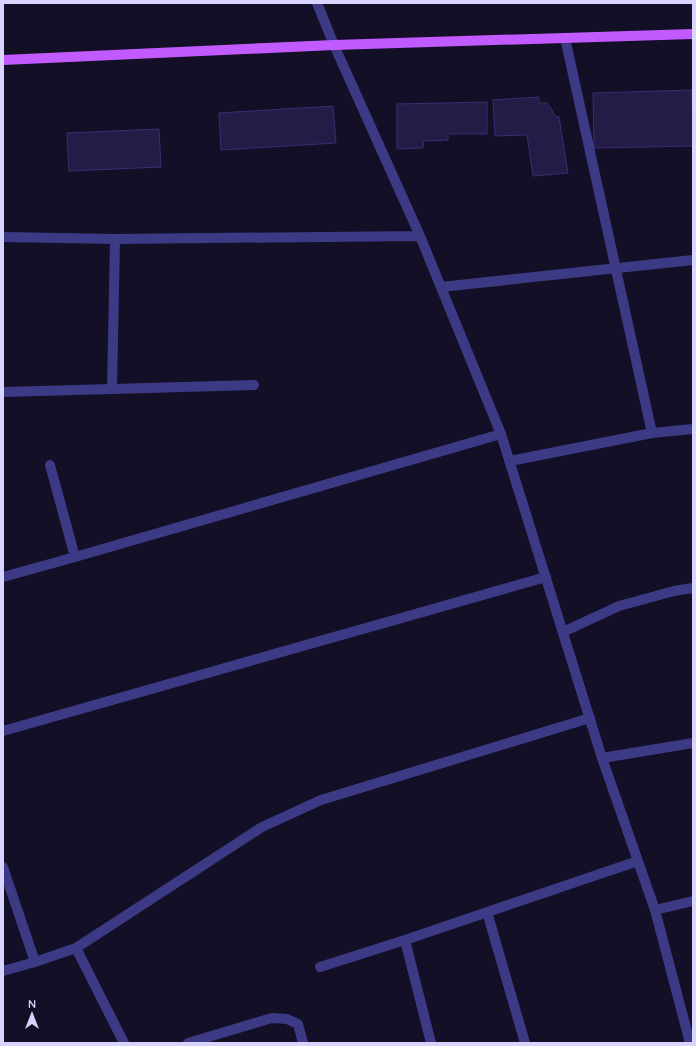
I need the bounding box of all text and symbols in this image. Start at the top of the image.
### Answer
north arrow [12,994,52,1034]
text: N [28,997,36,1011]

